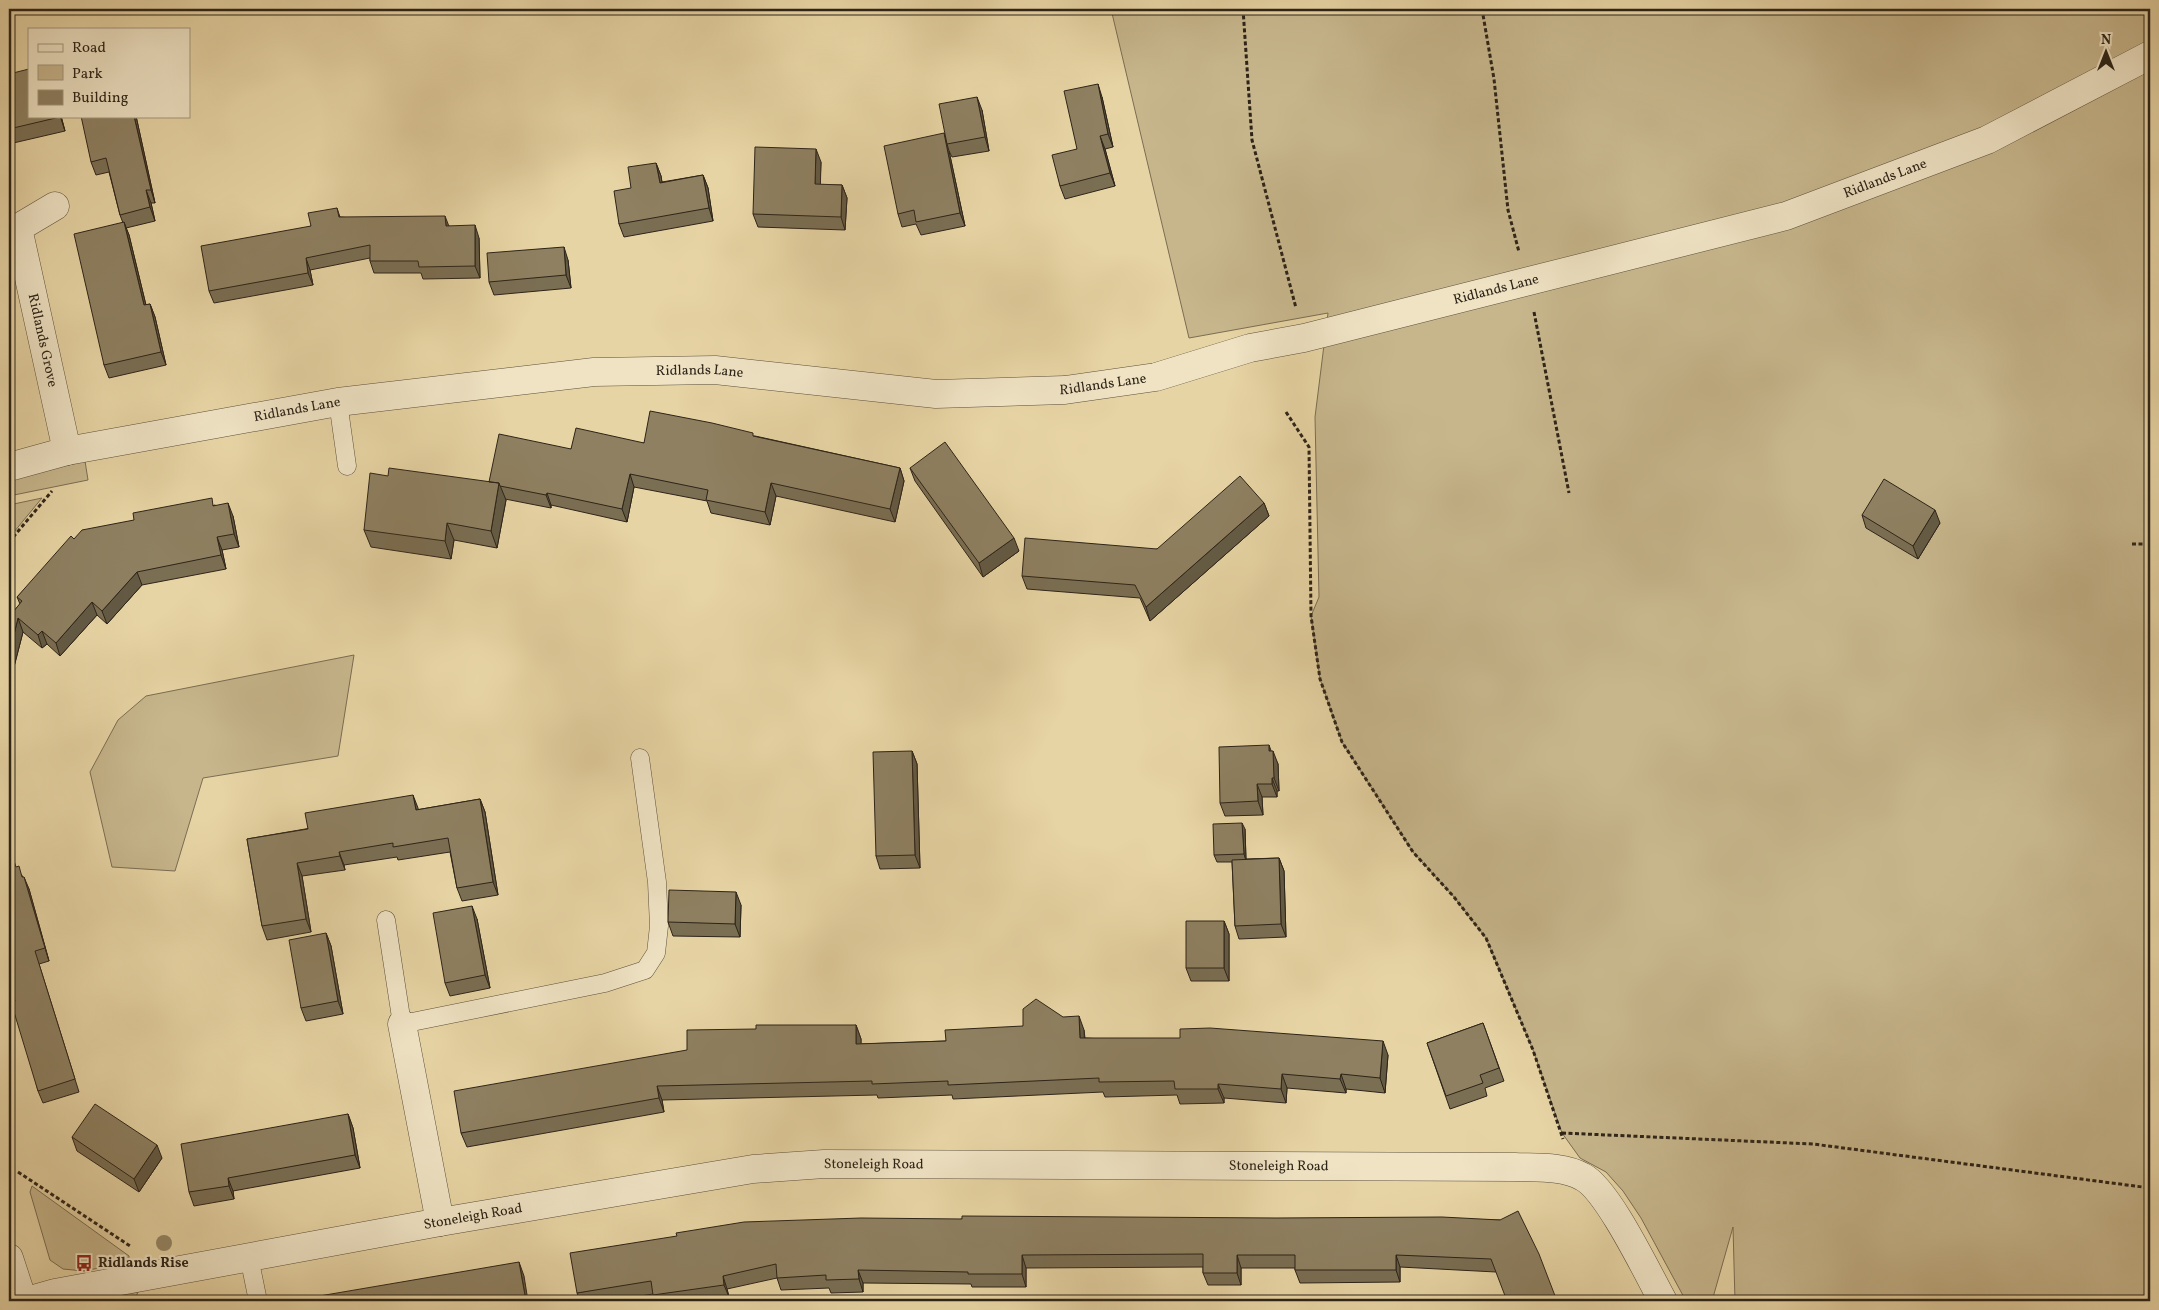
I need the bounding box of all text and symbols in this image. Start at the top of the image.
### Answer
legend [28,28,190,118]
north arrow [2082,28,2132,78]
text: N [2101,31,2111,50]
text: Road [72,38,106,59]
text: Park [72,64,103,85]
text: Building [72,88,129,109]
street label: Ridlands Lane [1841,154,1930,203]
street label: Ridlands Lane [1451,269,1541,309]
street label: Ridlands Grove [23,292,62,389]
street label: Ridlands Lane [656,360,745,383]
street label: Ridlands Lane [1059,369,1148,400]
street label: Ridlands Lane [252,392,342,427]
street label: Stoneleigh Road [824,1154,924,1174]
street label: Stoneleigh Road [1229,1156,1329,1176]
street label: Stoneleigh Road [422,1199,524,1234]
bus stop icon: Ridlands Rise [74,1253,94,1273]
place label: Ridlands Rise [98,1254,189,1273]

